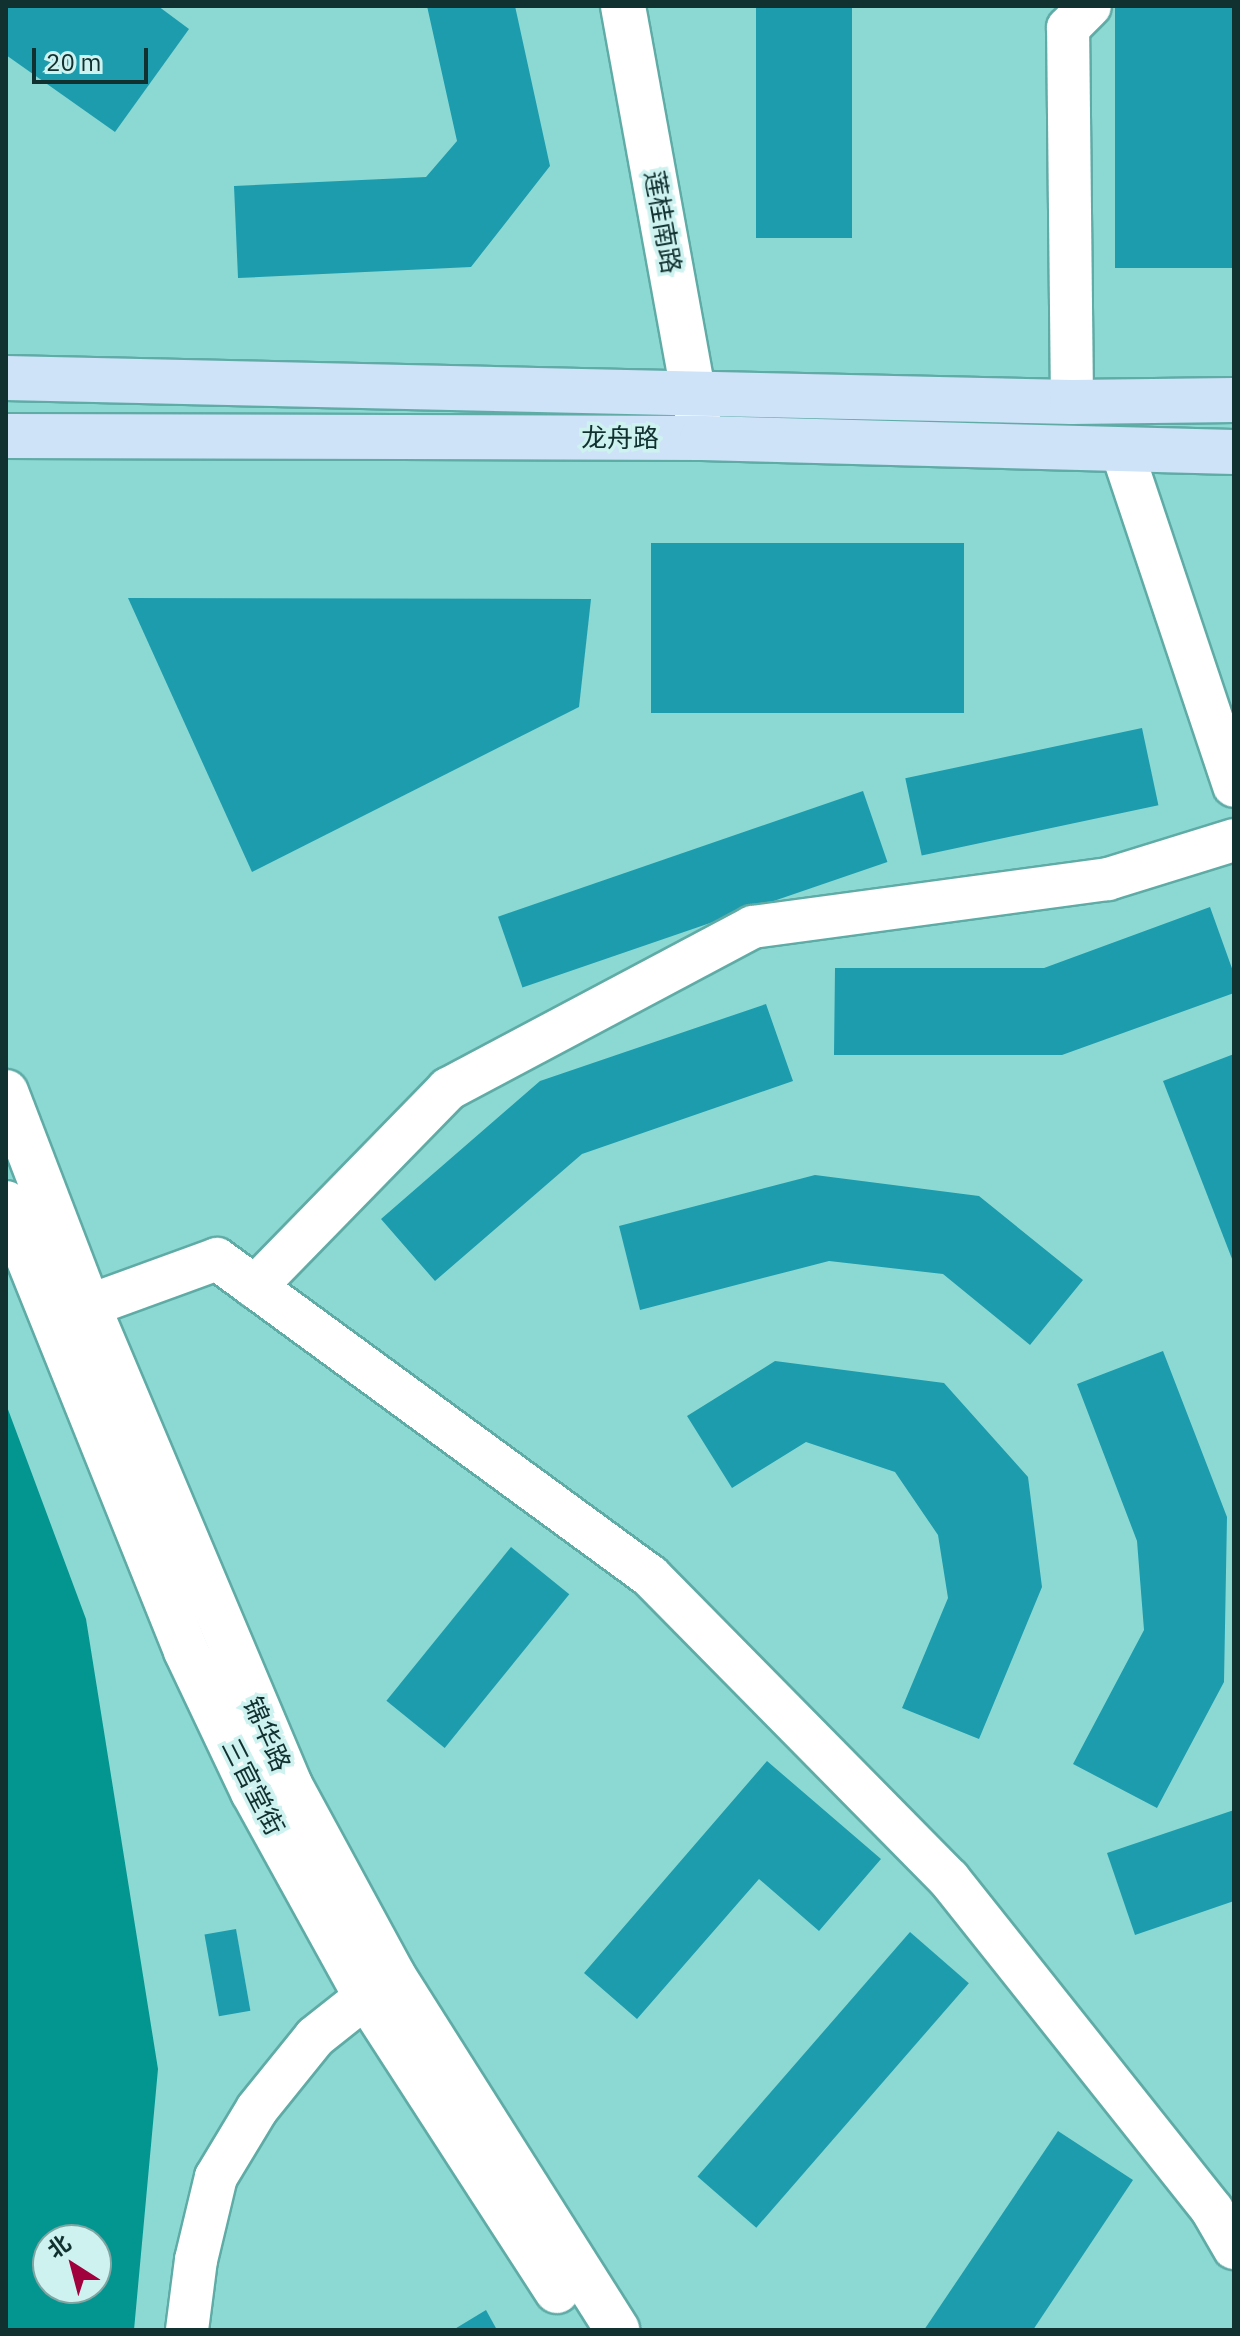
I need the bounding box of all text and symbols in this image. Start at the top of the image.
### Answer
scale bar [36,32,152,82]
text: 20 m [46,46,101,78]
street label: 莲桂南路 [639,168,687,276]
street label: 龙舟路 [581,422,659,454]
street label: 锦华路 [237,1692,297,1776]
street label: 三官堂街 [215,1734,291,1840]
north arrow [32,2224,112,2304]
text: 北 [41,2228,76,2264]

